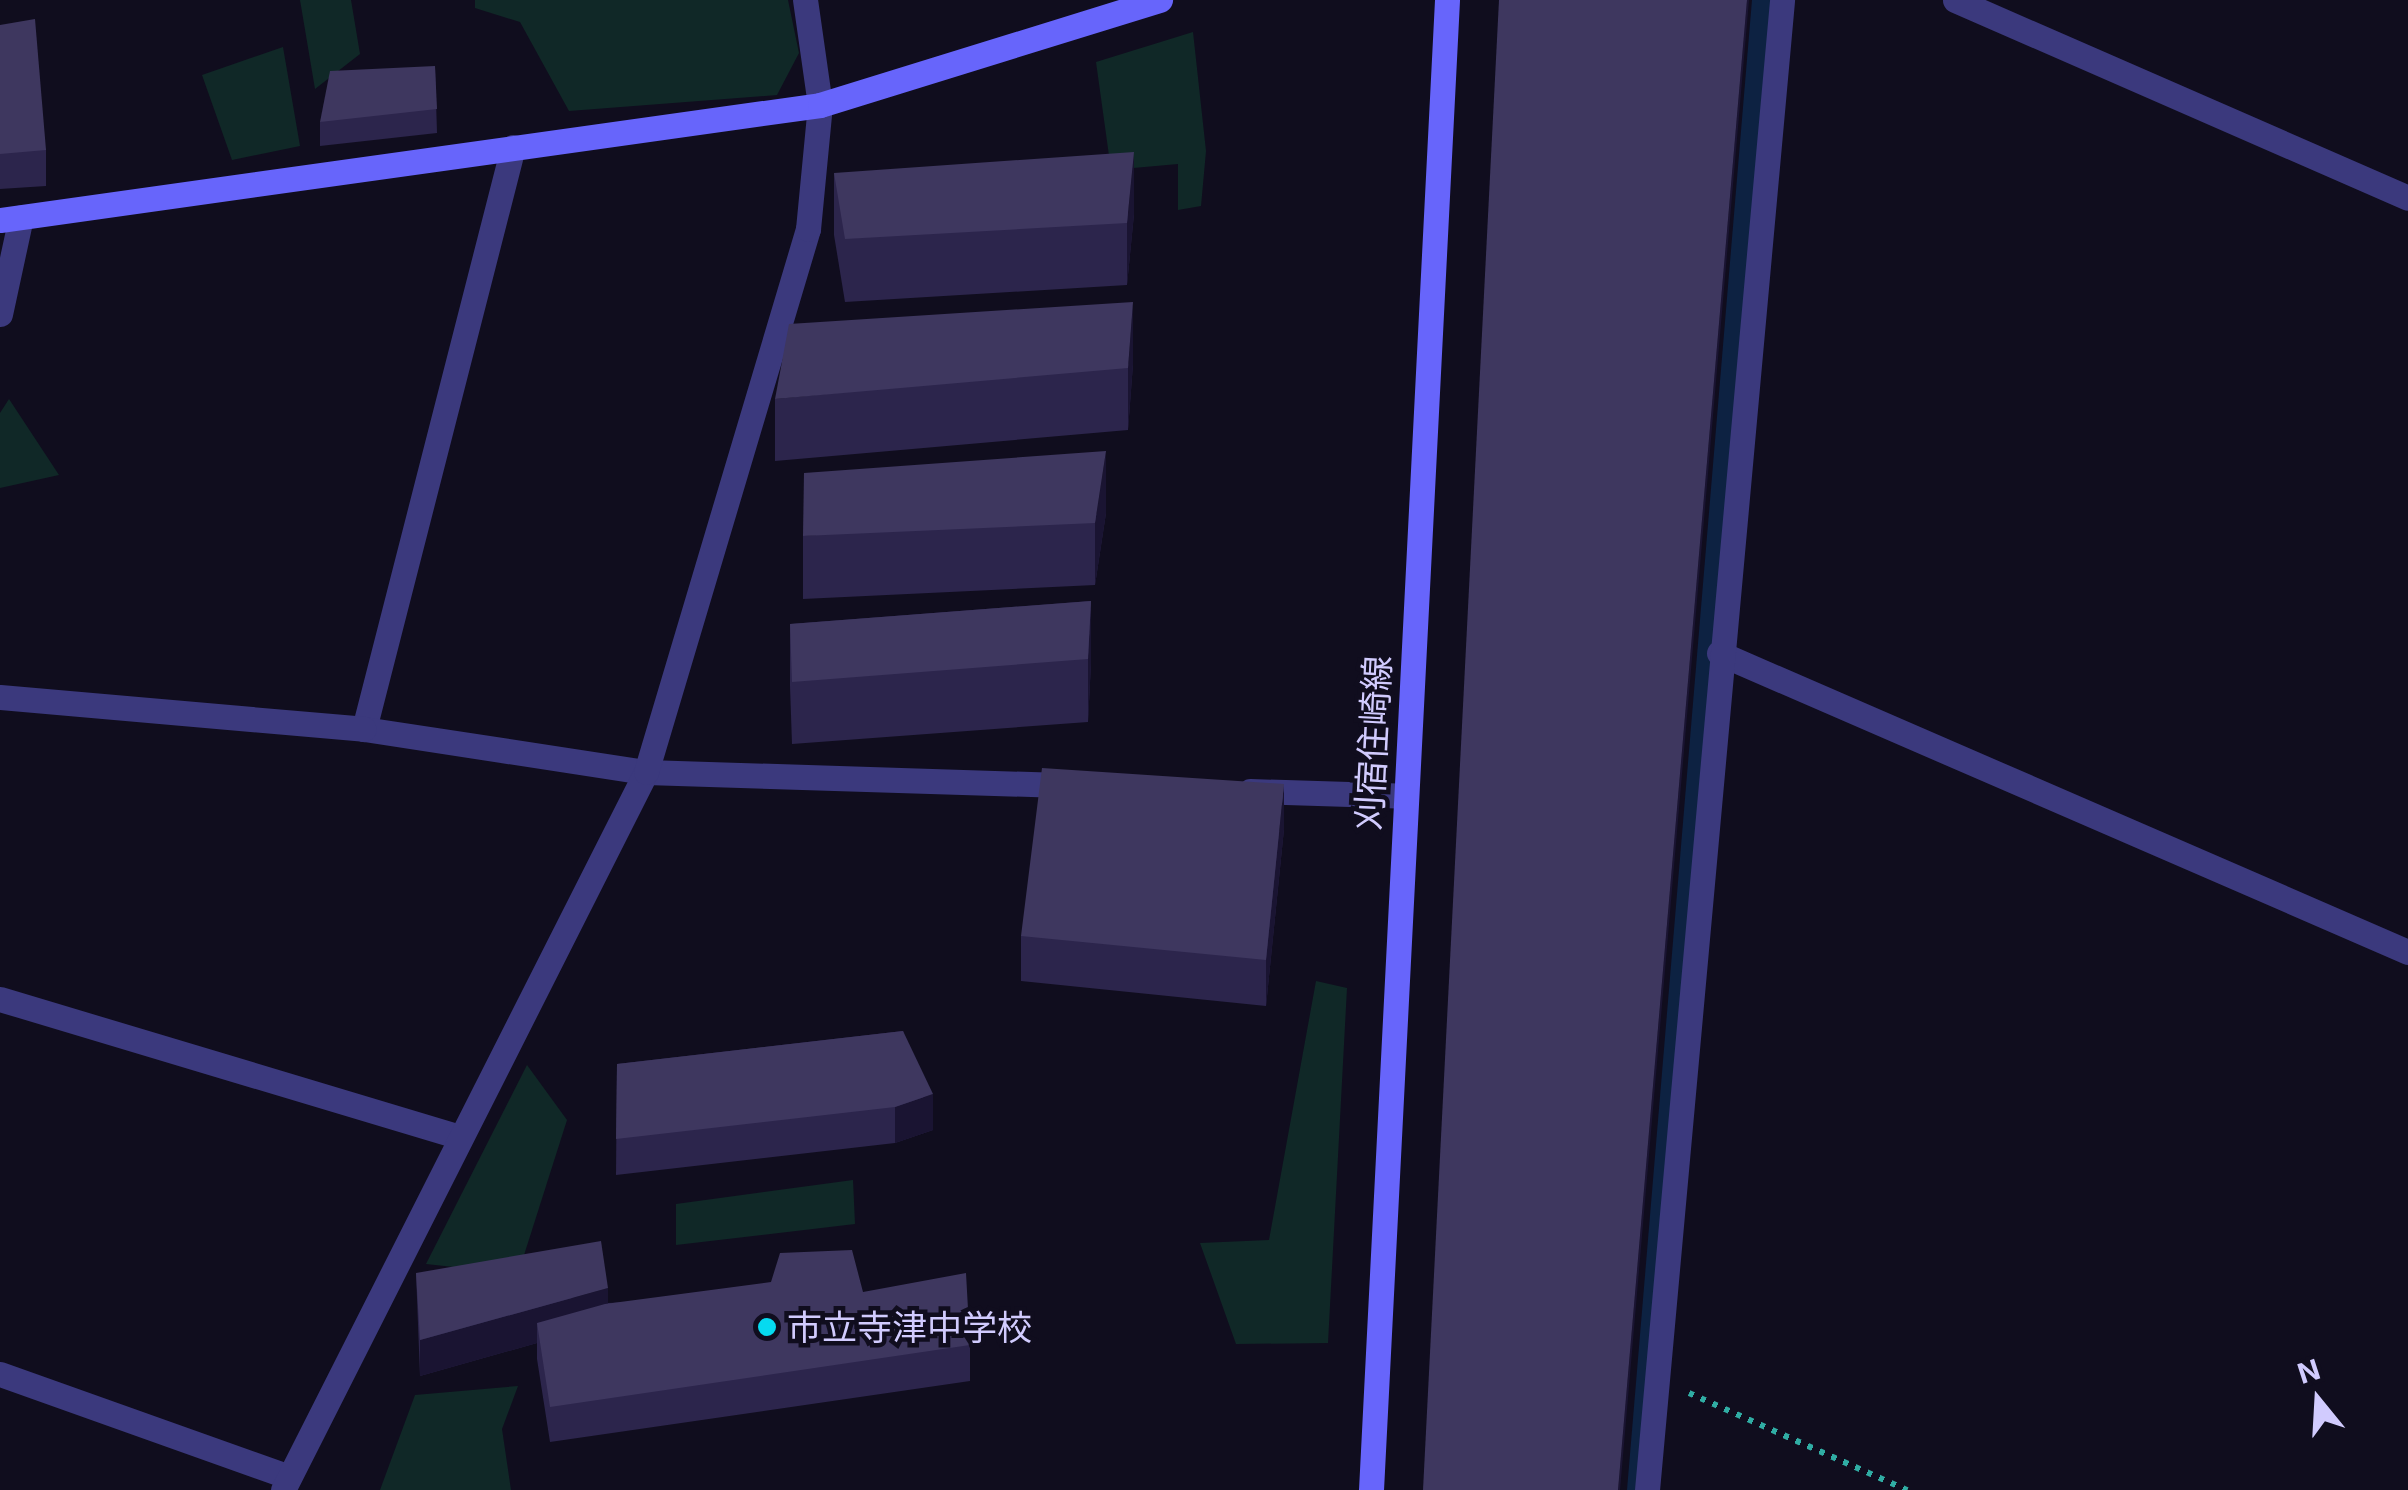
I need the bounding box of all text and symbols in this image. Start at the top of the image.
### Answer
street label: 刈宿住崎線 [1347,655,1399,831]
place label: 市立寺津中学校 [787,1306,1032,1348]
marker: 市立寺津中学校 [756,1316,778,1338]
north arrow [2268,1350,2368,1450]
text: N [2293,1352,2324,1391]

